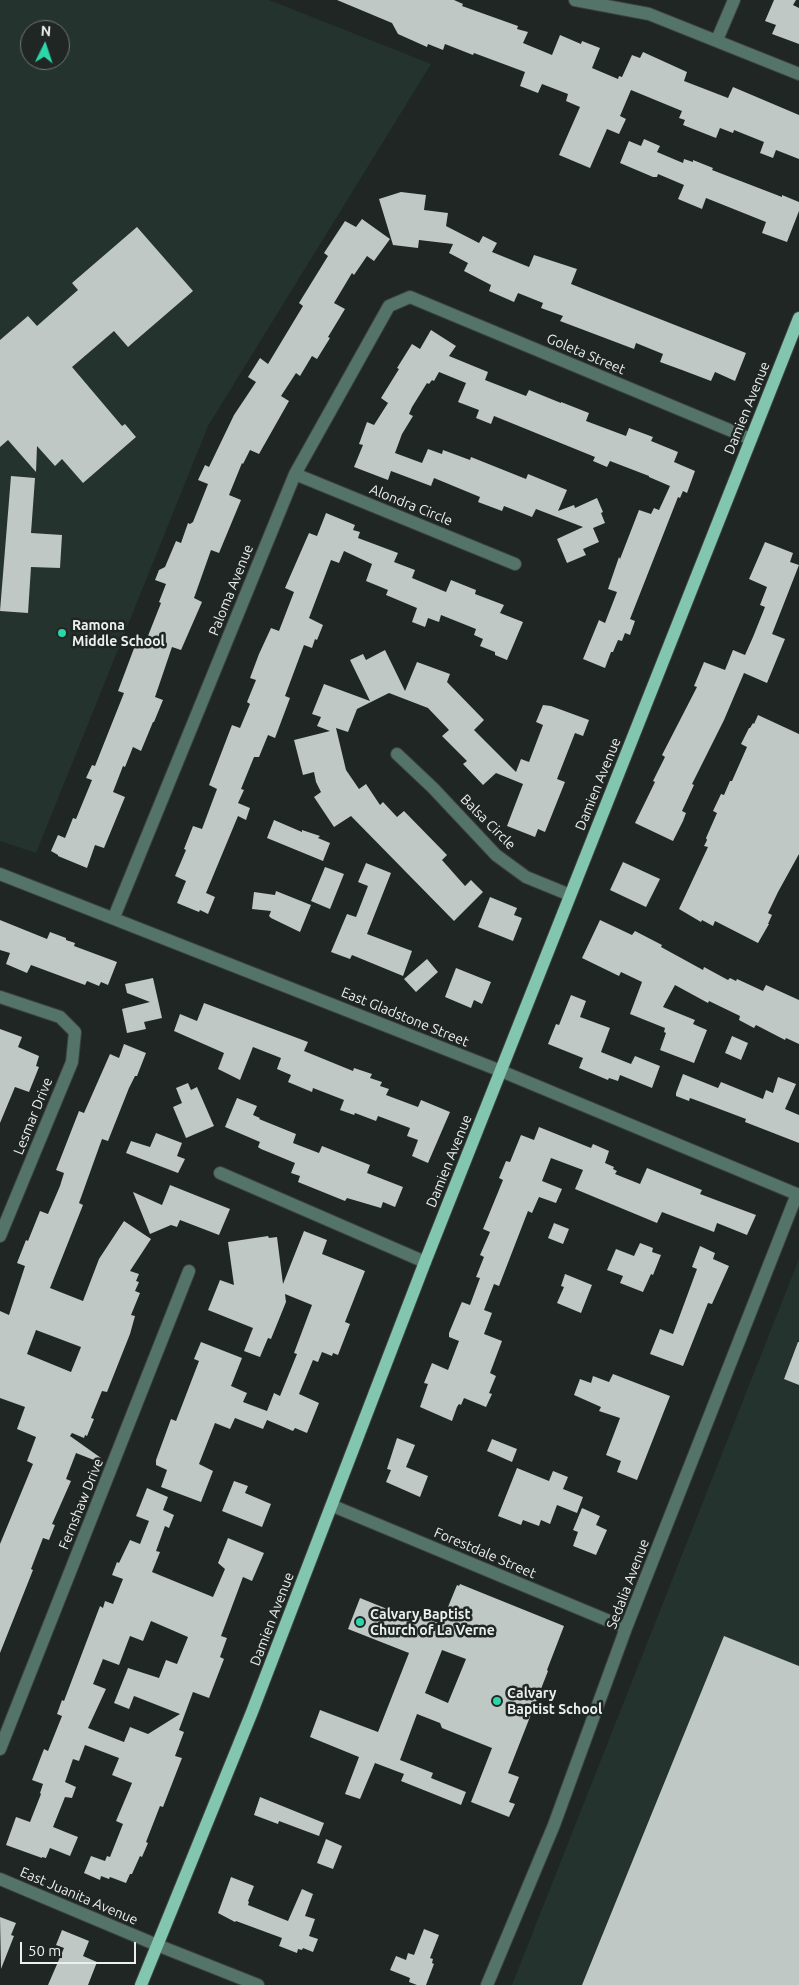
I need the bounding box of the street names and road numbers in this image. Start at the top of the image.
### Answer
street label: Goleta Street [544,330,628,378]
street label: Damien Avenue [721,359,773,457]
street label: Alondra Circle [367,481,455,529]
street label: Paloma Avenue [205,542,257,638]
street label: Damien Avenue [572,735,624,833]
street label: Balsa Circle [457,791,519,853]
street label: East Gladstone Street [339,984,471,1050]
street label: Lesmar Drive [10,1075,56,1157]
street label: Damien Avenue [423,1112,475,1210]
street label: Fernshaw Drive [55,1456,107,1552]
street label: Forestdale Street [431,1524,539,1582]
street label: Sedalia Avenue [603,1537,653,1631]
street label: Damien Avenue [246,1570,298,1668]
street label: East Juanita Avenue [18,1864,140,1928]

